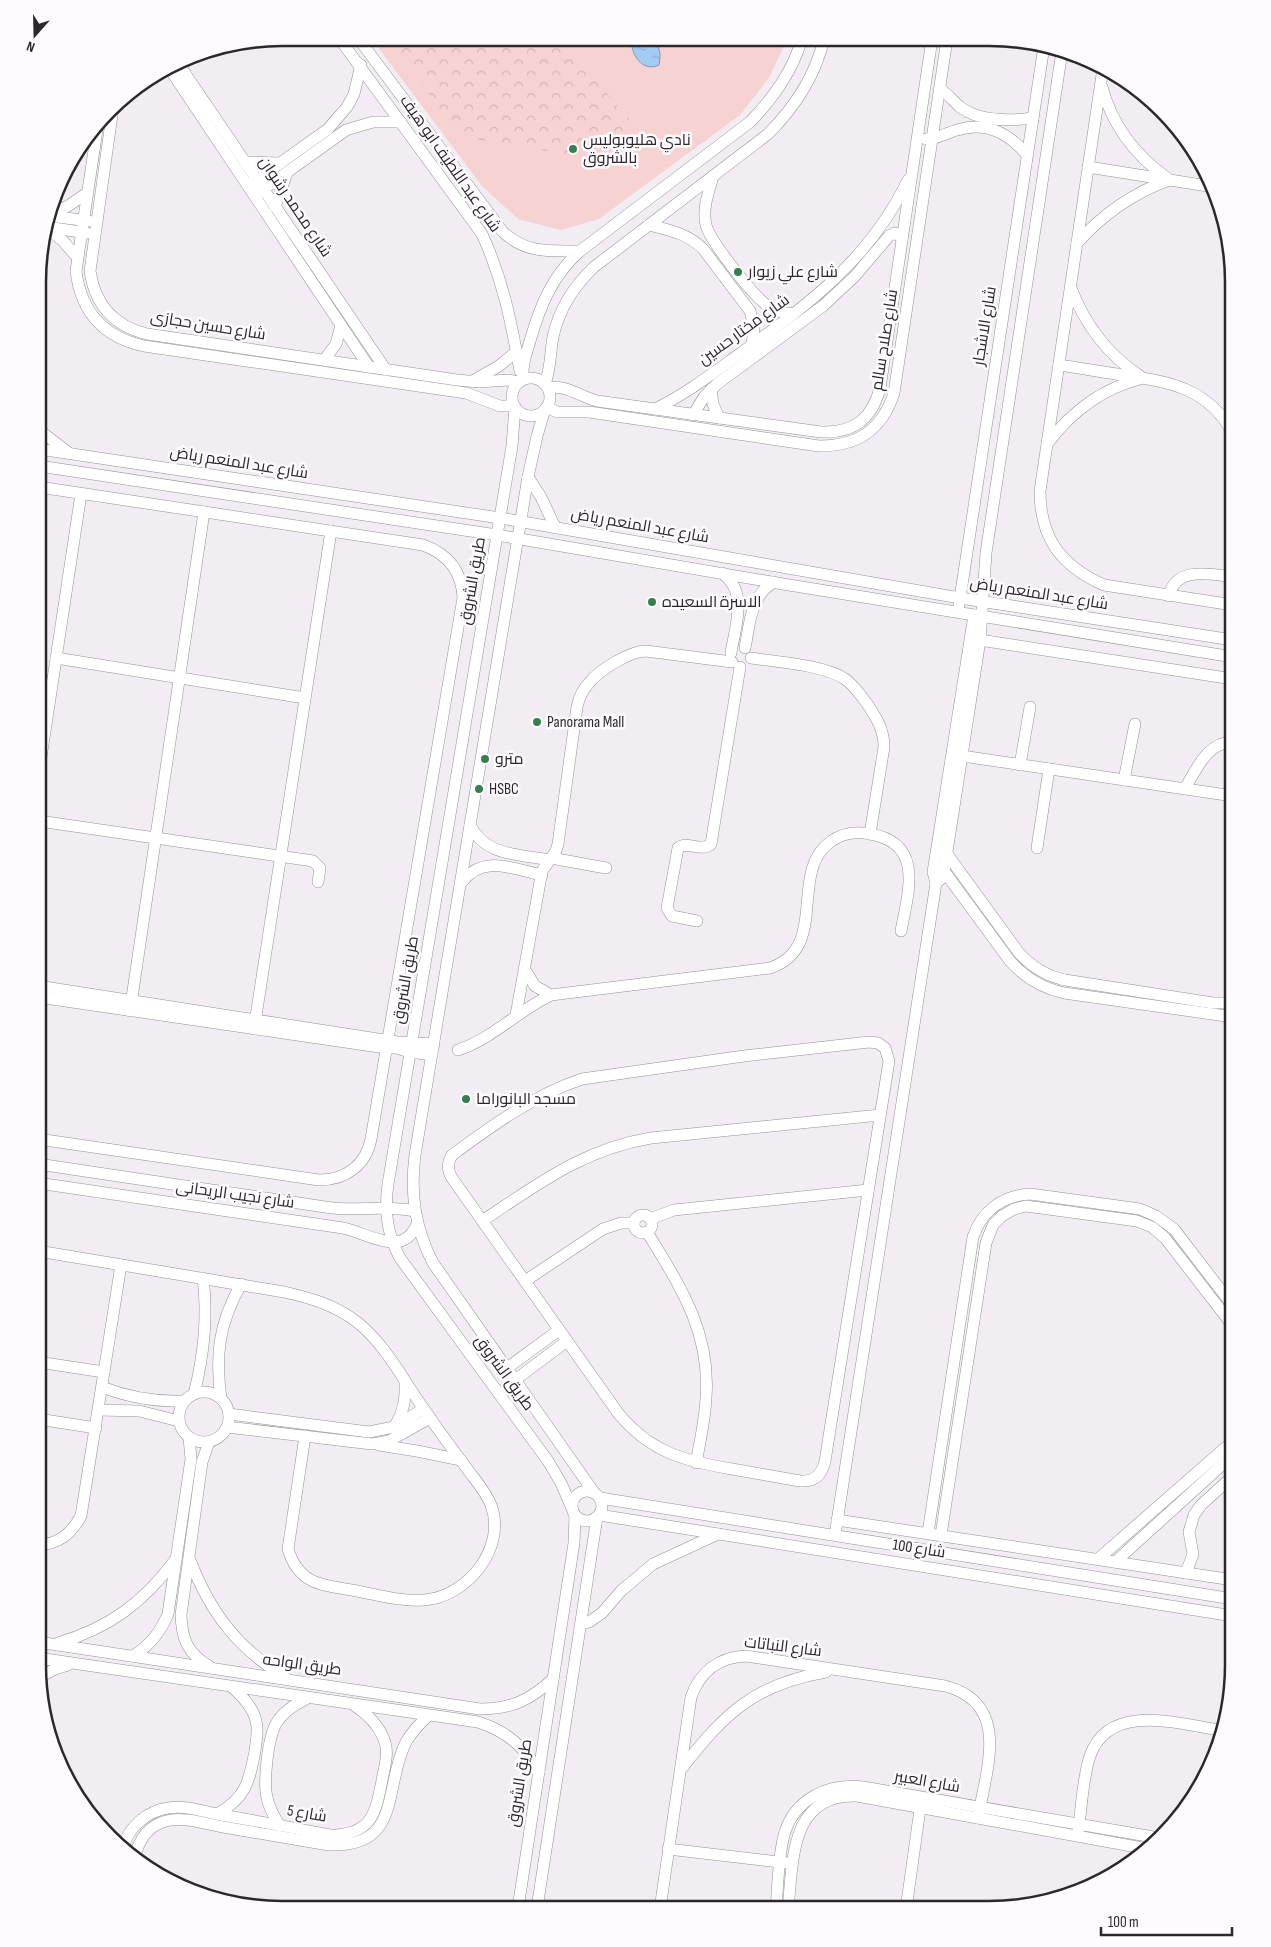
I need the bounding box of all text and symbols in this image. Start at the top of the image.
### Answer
north arrow [10,10,60,60]
text: N [24,37,37,56]
street label: شارع عبد اللطيف ابو هيف [395,92,505,237]
place label: نادي هليوبوليس بالشروق [583,131,691,168]
marker: نادي هليوبوليس بالشروق [567,143,579,155]
street label: شارع محمد رشوان [254,153,336,261]
place label: شارع علي زيوار [747,263,838,285]
marker: شارع علي زيوار [732,266,744,278]
street label: شارع الاشجار [969,285,1002,368]
street label: شارع صلاح سالم [868,288,903,392]
street label: شارع مختار حسين [695,291,794,370]
street label: شارع حسين حجازى [149,308,267,345]
street label: شارع عبد المنعم رياض [168,443,310,484]
street label: شارع عبد المنعم رياض [569,505,711,548]
street label: طريق الشروق [456,536,490,626]
street label: شارع عبد المنعم رياض [968,574,1110,615]
place label: الاسرة السعيده [662,593,762,612]
marker: الاسرة السعيده [646,596,658,608]
place label: Panorama Mall [547,713,624,732]
marker: Panorama Mall [531,716,543,728]
place label: مترو [495,750,524,769]
marker: مترو [479,753,491,765]
place label: HSBC [489,780,519,799]
marker: HSBC [473,783,485,795]
street label: طريق الشروق [389,935,423,1025]
place label: مسجد البانوراما [476,1090,576,1109]
marker: مسجد البانوراما [460,1093,472,1105]
street label: شارع نجيب الريحانى [174,1177,296,1214]
street label: طريق الشروق [470,1332,538,1414]
street label: شارع 100 [891,1535,947,1564]
street label: شارع النباتات [743,1633,823,1662]
street label: طريق الواحه [261,1650,343,1680]
street label: طريق الشروق [504,1738,536,1828]
street label: شارع العبير [891,1767,961,1798]
street label: شارع 5 [285,1801,328,1828]
scale bar [1101,1904,1232,1936]
text: 100 m [1108,1913,1139,1932]

